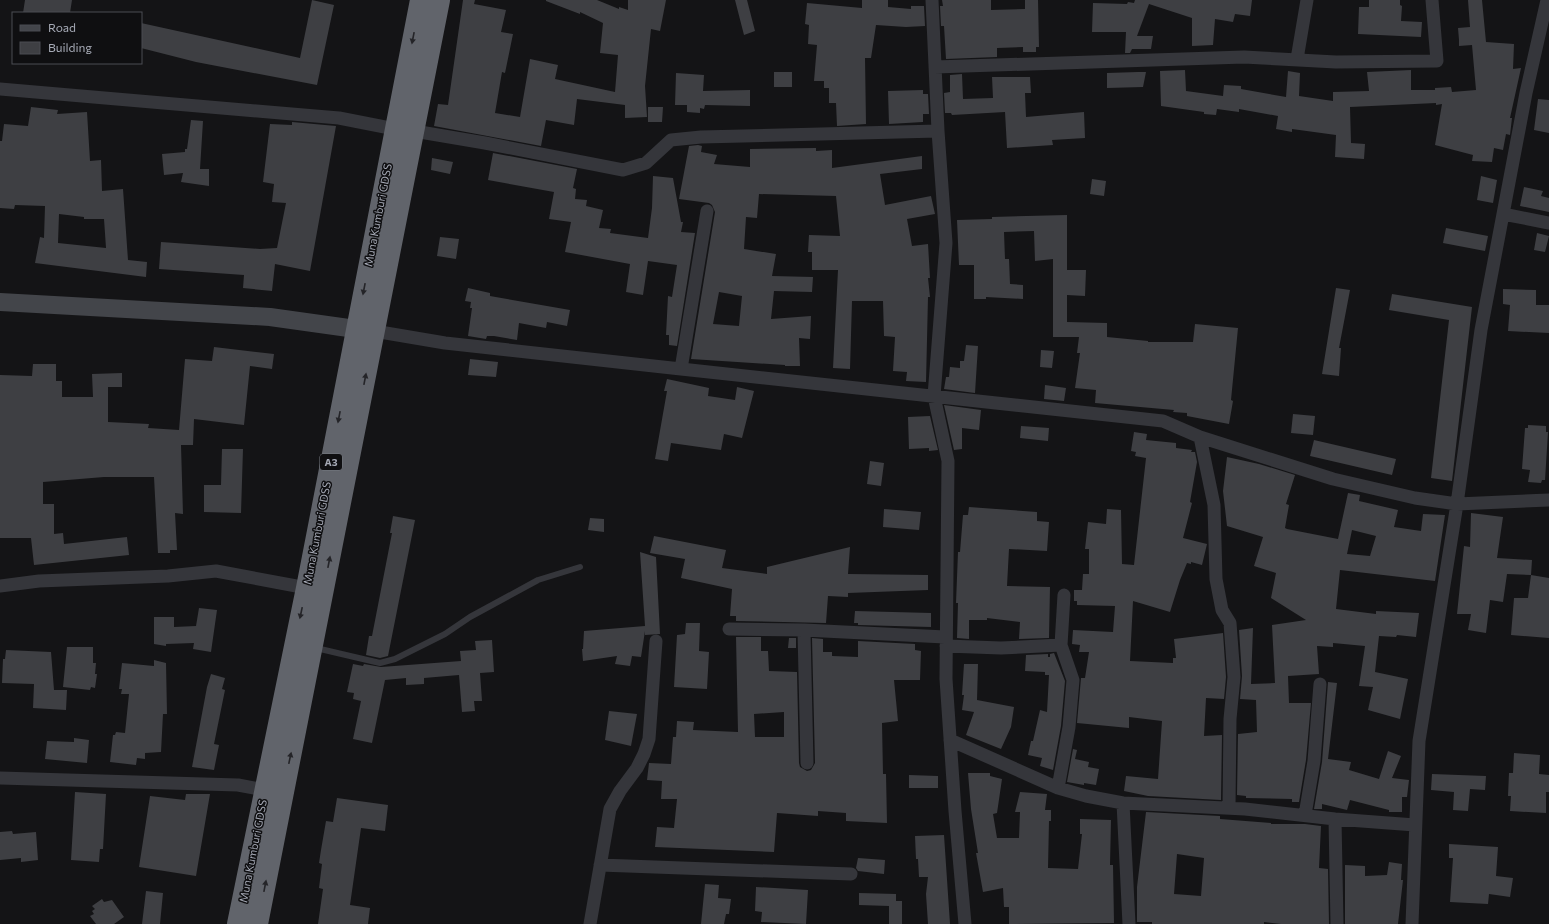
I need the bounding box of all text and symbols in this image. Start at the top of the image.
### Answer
legend [12,12,142,64]
text: Road [48,20,76,34]
one-way arrow [410,32,416,44]
text: Building [48,40,92,54]
street label: Muna Kumburi GDSS [361,162,394,268]
one-way arrow [360,283,366,295]
one-way arrow [362,373,368,386]
one-way arrow [336,411,342,423]
road number: A3 [320,454,342,470]
street label: Muna Kumburi GDSS [300,480,333,586]
one-way arrow [326,556,332,568]
one-way arrow [298,607,304,620]
one-way arrow [287,752,293,764]
street label: Muna Kumburi GDSS [236,798,269,904]
one-way arrow [262,880,268,892]

